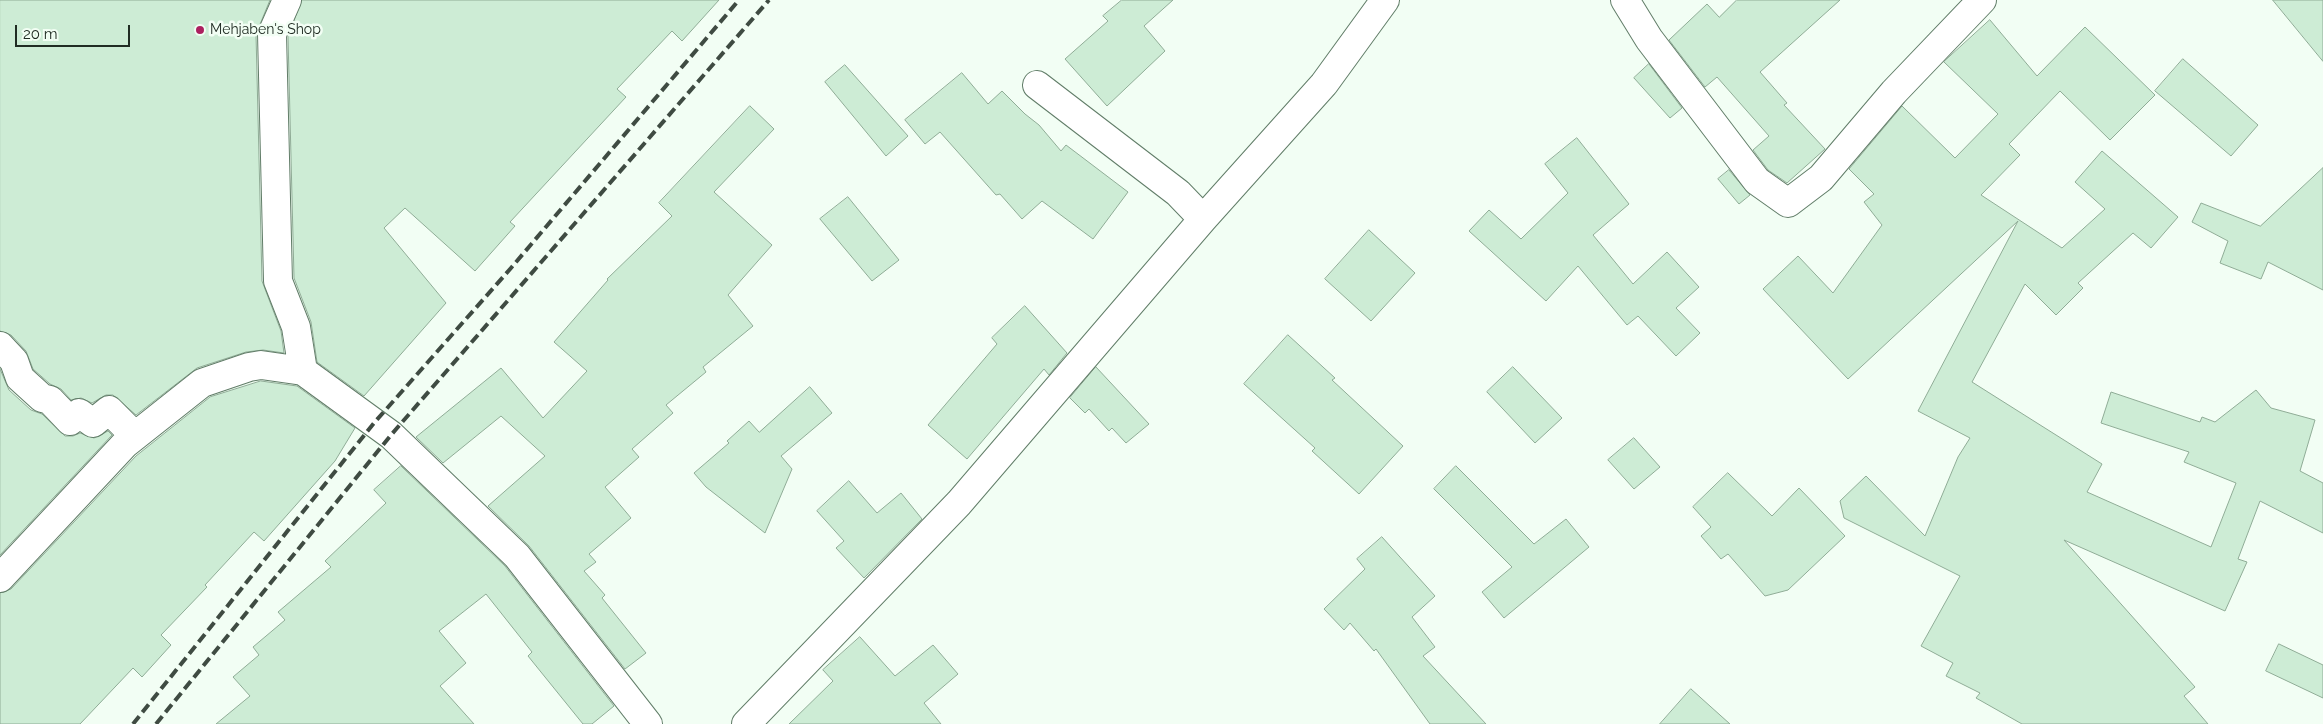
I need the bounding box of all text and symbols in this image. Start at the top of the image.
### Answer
scale bar [18,15,132,47]
place label: Mehjaben's Shop [210,22,321,38]
marker: Mehjaben's Shop [194,24,206,36]
text: 20 m [23,25,58,43]

